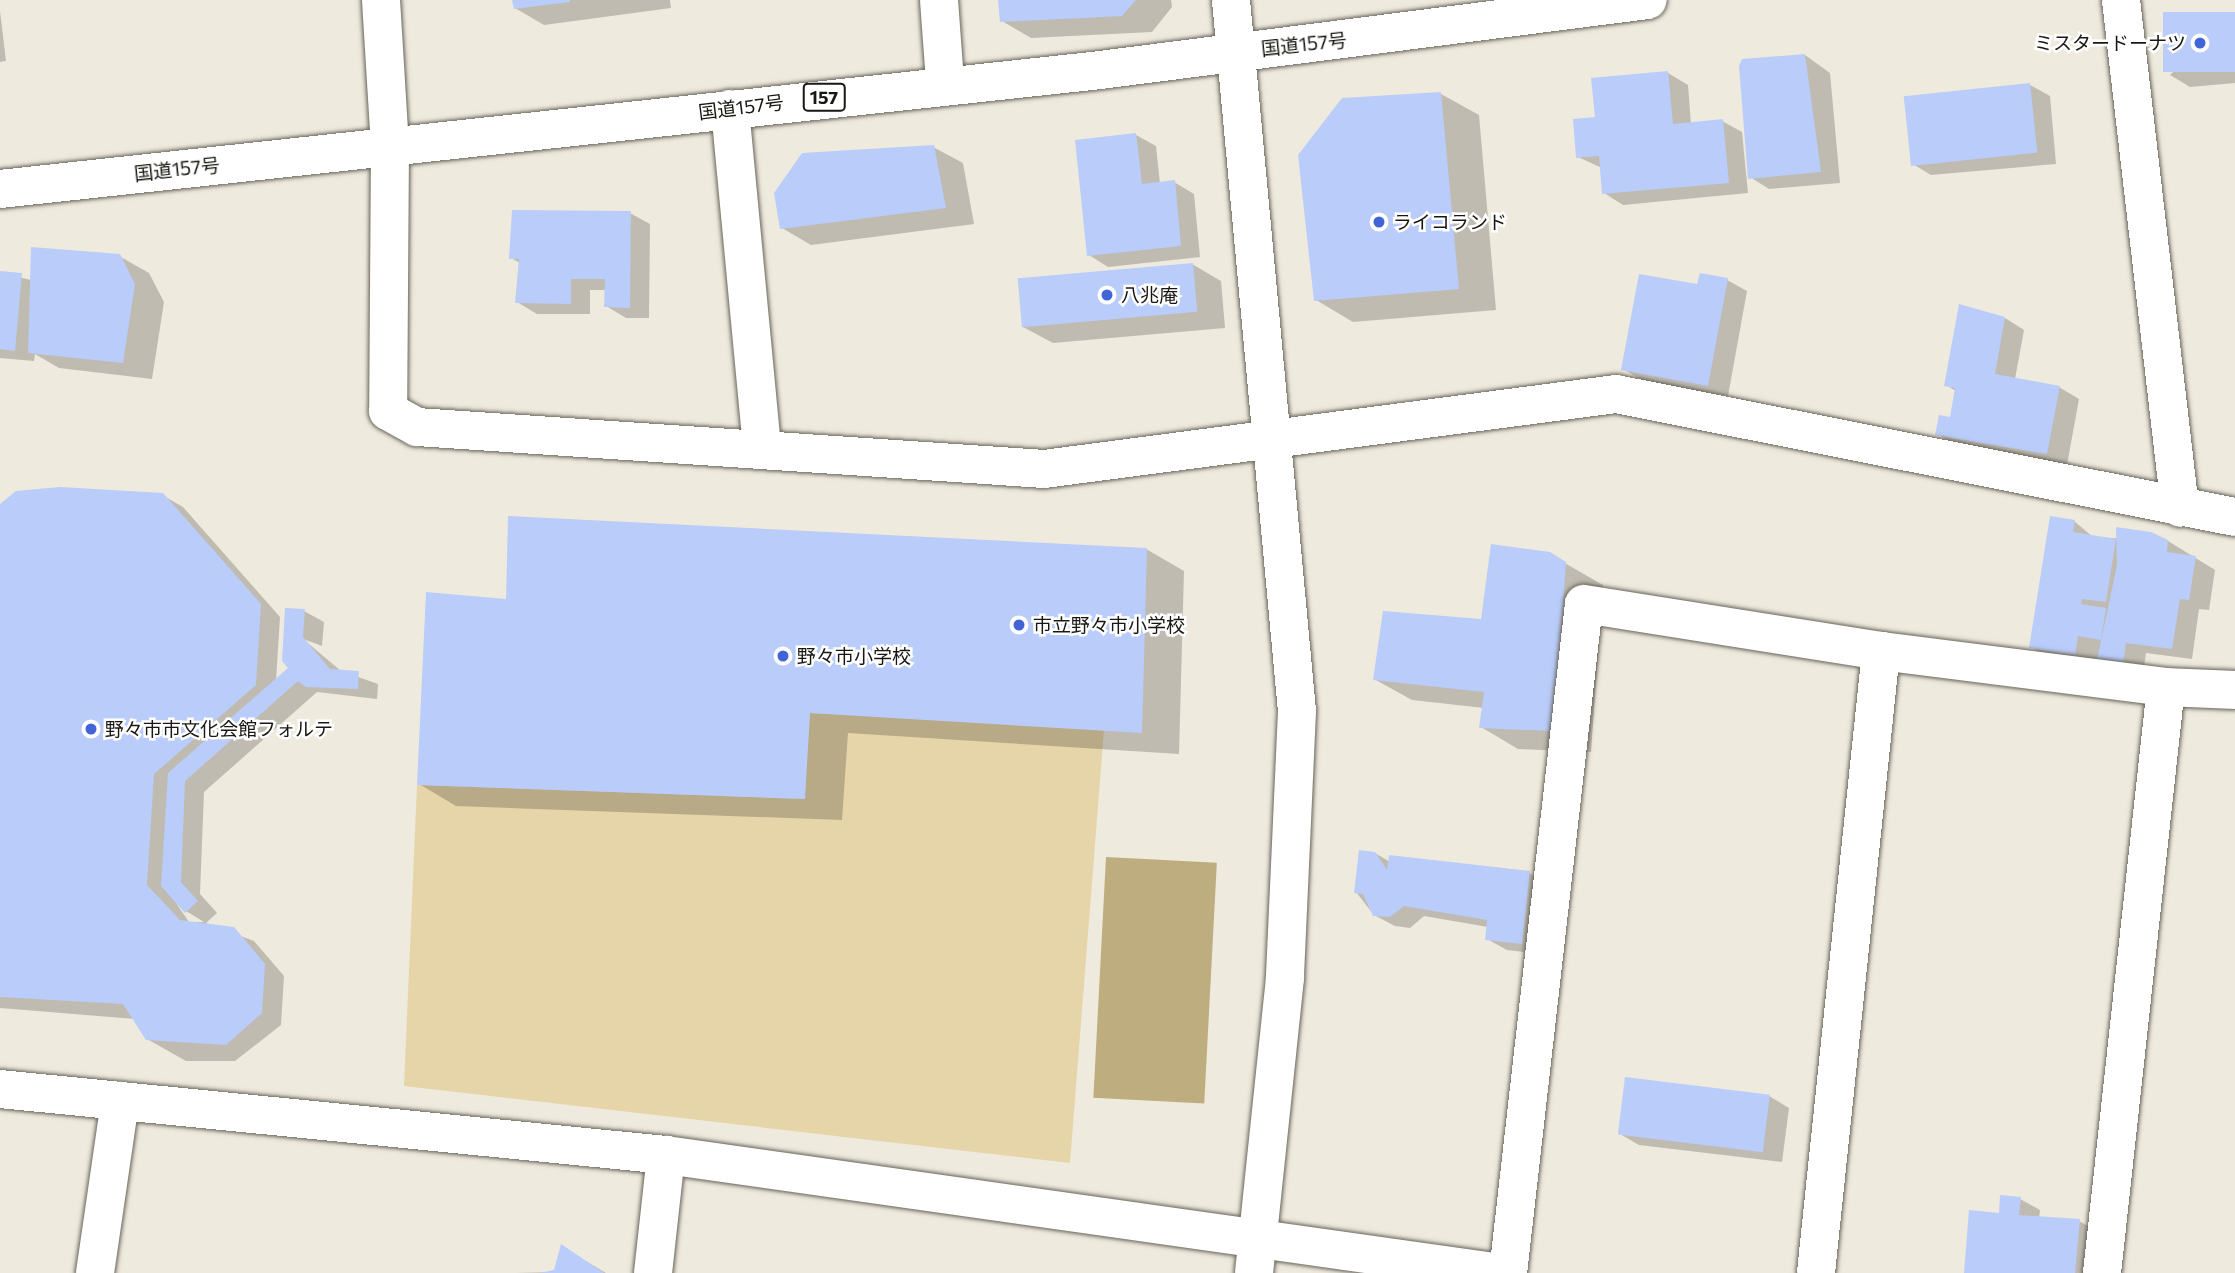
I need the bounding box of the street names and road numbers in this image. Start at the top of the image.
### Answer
street label: 国道157号 [1260,28,1348,60]
road number: 157 [801,82,847,112]
street label: 国道157号 [697,90,785,124]
street label: 国道157号 [133,153,221,185]

